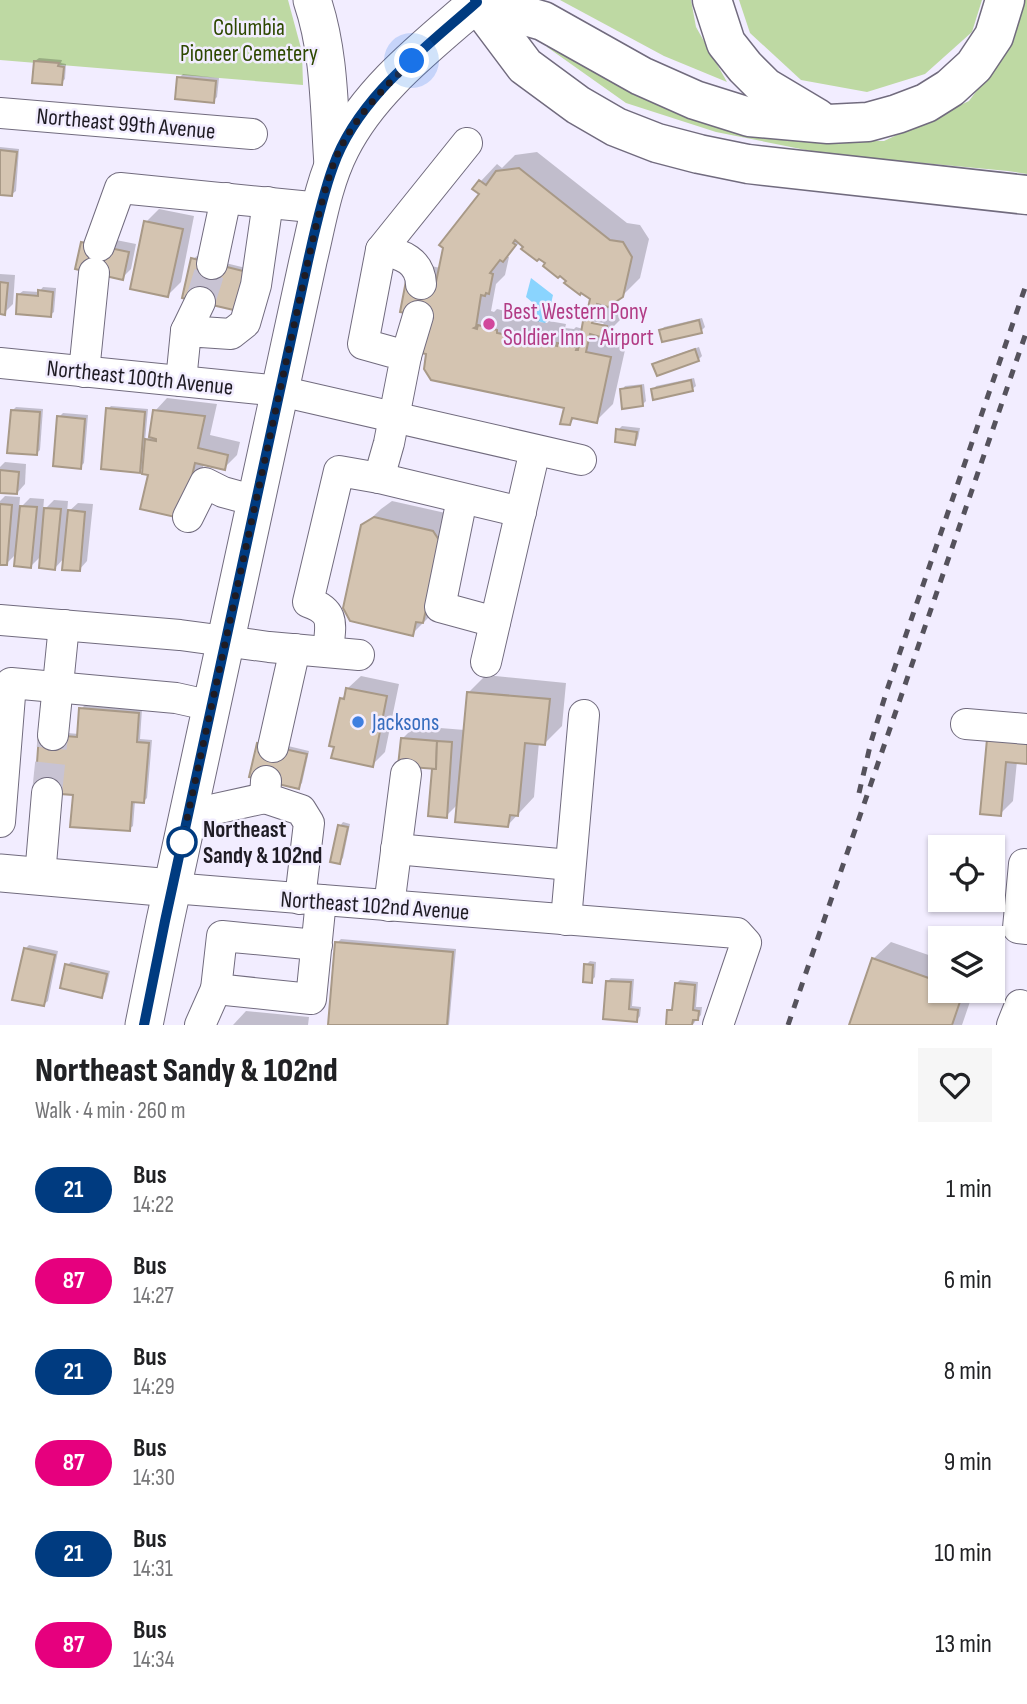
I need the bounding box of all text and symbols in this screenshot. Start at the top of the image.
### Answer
park label: Columbia Pioneer Cemetery [180,14,318,68]
your location [394,43,429,78]
street label: Northeast 99th Avenue [35,102,216,146]
place label: Best Western Pony Soldier Inn - Airport [503,298,654,352]
marker: Best Western Pony Soldier Inn - Airport [481,316,497,332]
street label: Northeast 100th Avenue [45,354,235,402]
place label: Jacksons [371,709,439,737]
marker: Jacksons [350,714,366,730]
place label: Northeast Sandy & 102nd [203,816,322,870]
marker: Northeast Sandy & 102nd [167,827,197,857]
map controls [928,835,1005,1003]
button: locate [928,835,1005,912]
street label: Northeast 102nd Avenue [280,885,470,927]
button: layers [928,926,1005,1003]
button: heart [918,1048,992,1122]
text: Northeast Sandy & 102nd [35,1051,338,1091]
text: Walk · 4 min · 260 m [35,1097,185,1125]
text: Bus [133,1160,167,1191]
text: 1 min [946,1174,992,1205]
text: 21 [64,1175,83,1204]
text: 14:22 [133,1191,174,1219]
text: Bus [133,1251,167,1282]
text: 6 min [944,1265,992,1296]
text: 87 [63,1266,84,1295]
text: 14:27 [133,1282,174,1310]
text: Bus [133,1342,167,1373]
text: 8 min [944,1356,992,1387]
text: 21 [64,1357,83,1386]
text: 14:29 [133,1373,175,1401]
text: Bus [133,1433,167,1464]
text: 9 min [944,1447,992,1478]
text: 87 [63,1448,84,1477]
text: 14:30 [133,1464,175,1492]
text: Bus [133,1524,167,1555]
text: 10 min [935,1538,992,1569]
text: 21 [64,1539,83,1568]
text: 14:31 [133,1555,173,1583]
text: Bus [133,1615,167,1646]
text: 13 min [935,1629,992,1660]
text: 87 [63,1630,84,1659]
text: 14:34 [133,1646,174,1674]

